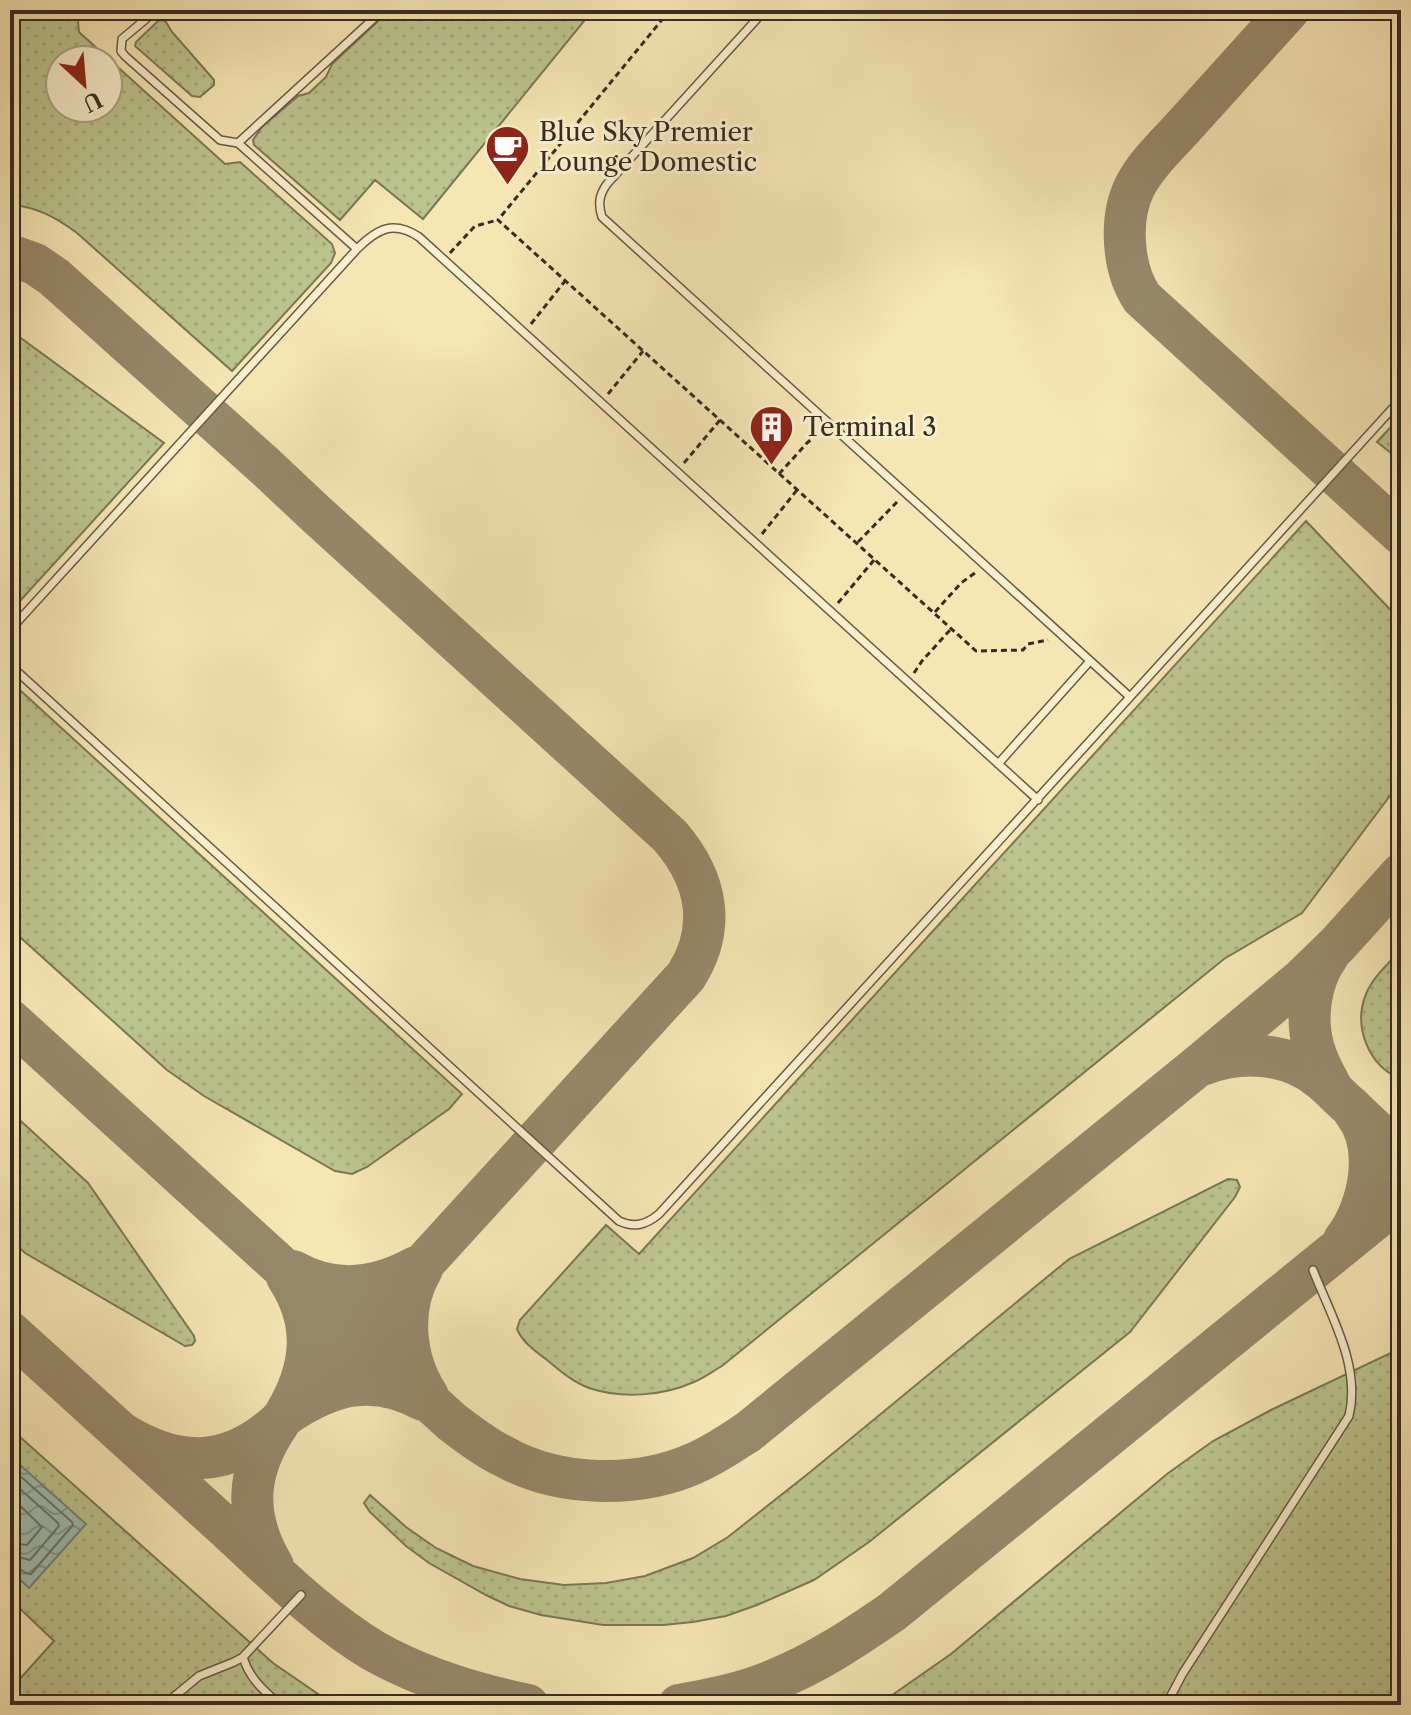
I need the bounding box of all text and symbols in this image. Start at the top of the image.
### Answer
north arrow [44,44,124,124]
text: U [78,85,106,118]
place label: Blue Sky Premier Lounge Domestic [539,116,757,178]
cafe icon: Blue Sky Premier Lounge Domestic [484,123,532,186]
building icon: Terminal 3 [748,403,796,466]
place label: Terminal 3 [803,411,937,443]

